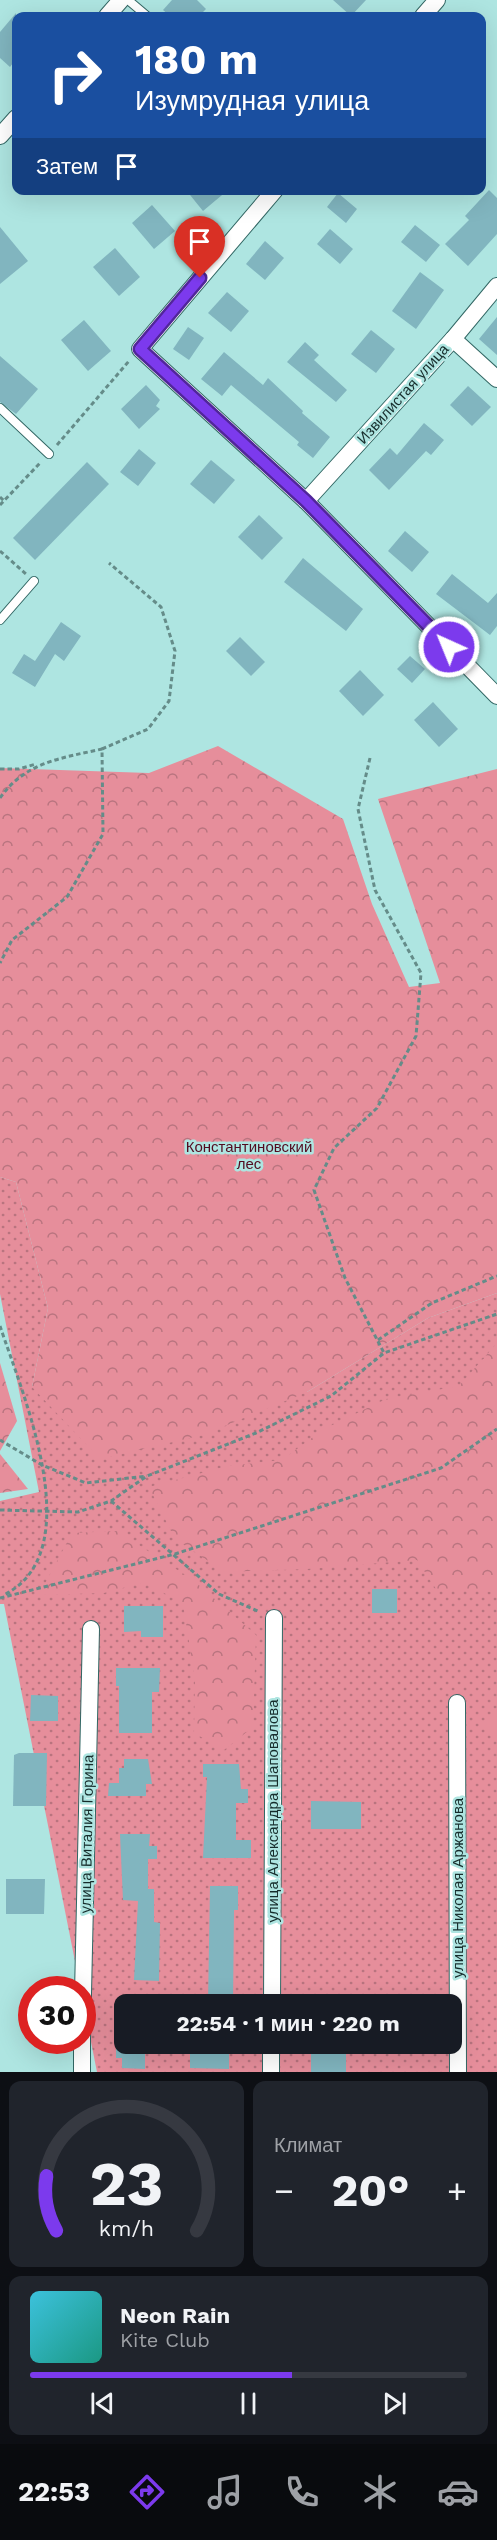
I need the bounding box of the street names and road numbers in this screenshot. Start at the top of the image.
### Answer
street label: Извилистая улица [353,340,453,448]
street label: улица Александра Шаповалова [264,1699,282,1922]
street label: улица Виталия Горина [77,1754,97,1914]
street label: улица Николая Аржанова [449,1797,467,1978]

